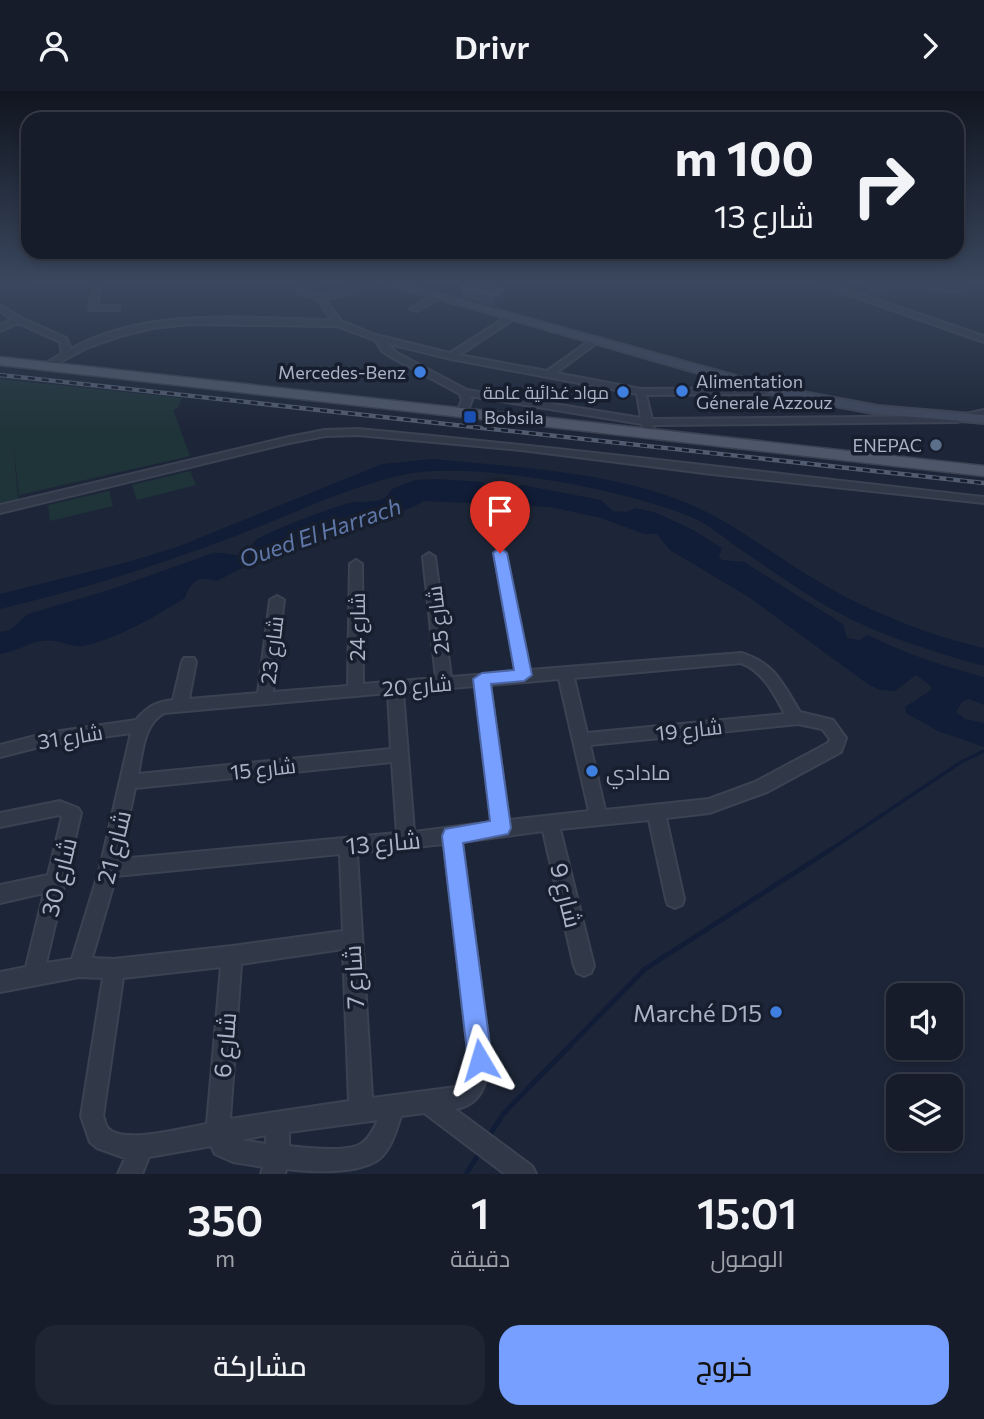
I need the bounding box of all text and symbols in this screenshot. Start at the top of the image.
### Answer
text: Drivr [454,26,530,66]
icon: person [35,27,73,65]
icon: forward [911,27,949,65]
text: 100 m [675,126,814,186]
icon: right [838,140,929,231]
text: شارع 13 [714,195,814,235]
place label: Mercedes-Benz [278,361,406,383]
marker: Mercedes-Benz [412,364,428,380]
place label: Alimentation Génerale Azzouz [696,370,833,413]
place label: مواد غذائية عامة [483,381,609,404]
marker: Alimentation Génerale Azzouz [674,383,690,399]
marker: مواد غذائية عامة [615,384,631,400]
place label: Bobsila [484,406,544,428]
marker: Bobsila [462,409,478,425]
place label: ENEPAC [853,434,922,456]
marker: ENEPAC [928,437,944,453]
pin [470,481,530,553]
water label: Oued El Harrach [235,491,405,573]
icon: arrive [481,492,519,530]
street label: شارع 25 [420,584,457,655]
street label: شارع 24 [344,593,372,661]
street label: شارع 23 [254,615,291,686]
street label: شارع 20 [381,669,453,703]
street label: شارع 19 [655,713,724,748]
street label: شارع 31 [36,719,105,756]
street label: شارع 15 [229,752,297,787]
place label: مادادي [606,759,670,789]
marker: مادادي [584,763,600,779]
street label: شارع 21 [90,807,139,887]
street label: شارع 13 [344,824,422,863]
street label: شارع 30 [34,834,85,920]
street label: شارع 9 [542,860,589,931]
street label: شارع 7 [337,944,372,1010]
map controls [886,983,963,1151]
button: sound [886,983,963,1060]
place label: Marché D15 [633,998,762,1027]
marker: Marché D15 [768,1004,784,1020]
street label: شارع 6 [207,1011,244,1079]
position arrow [443,1023,517,1097]
button: layers [886,1074,963,1151]
text: 1 [471,1186,489,1238]
text: 15:01 [697,1186,797,1238]
text: 350 [187,1193,263,1245]
text: m [215,1244,235,1272]
text: دقيقة [450,1244,510,1272]
text: الوصول [710,1244,784,1272]
button: مشاركة [35,1325,485,1405]
button: خروج [499,1325,949,1405]

